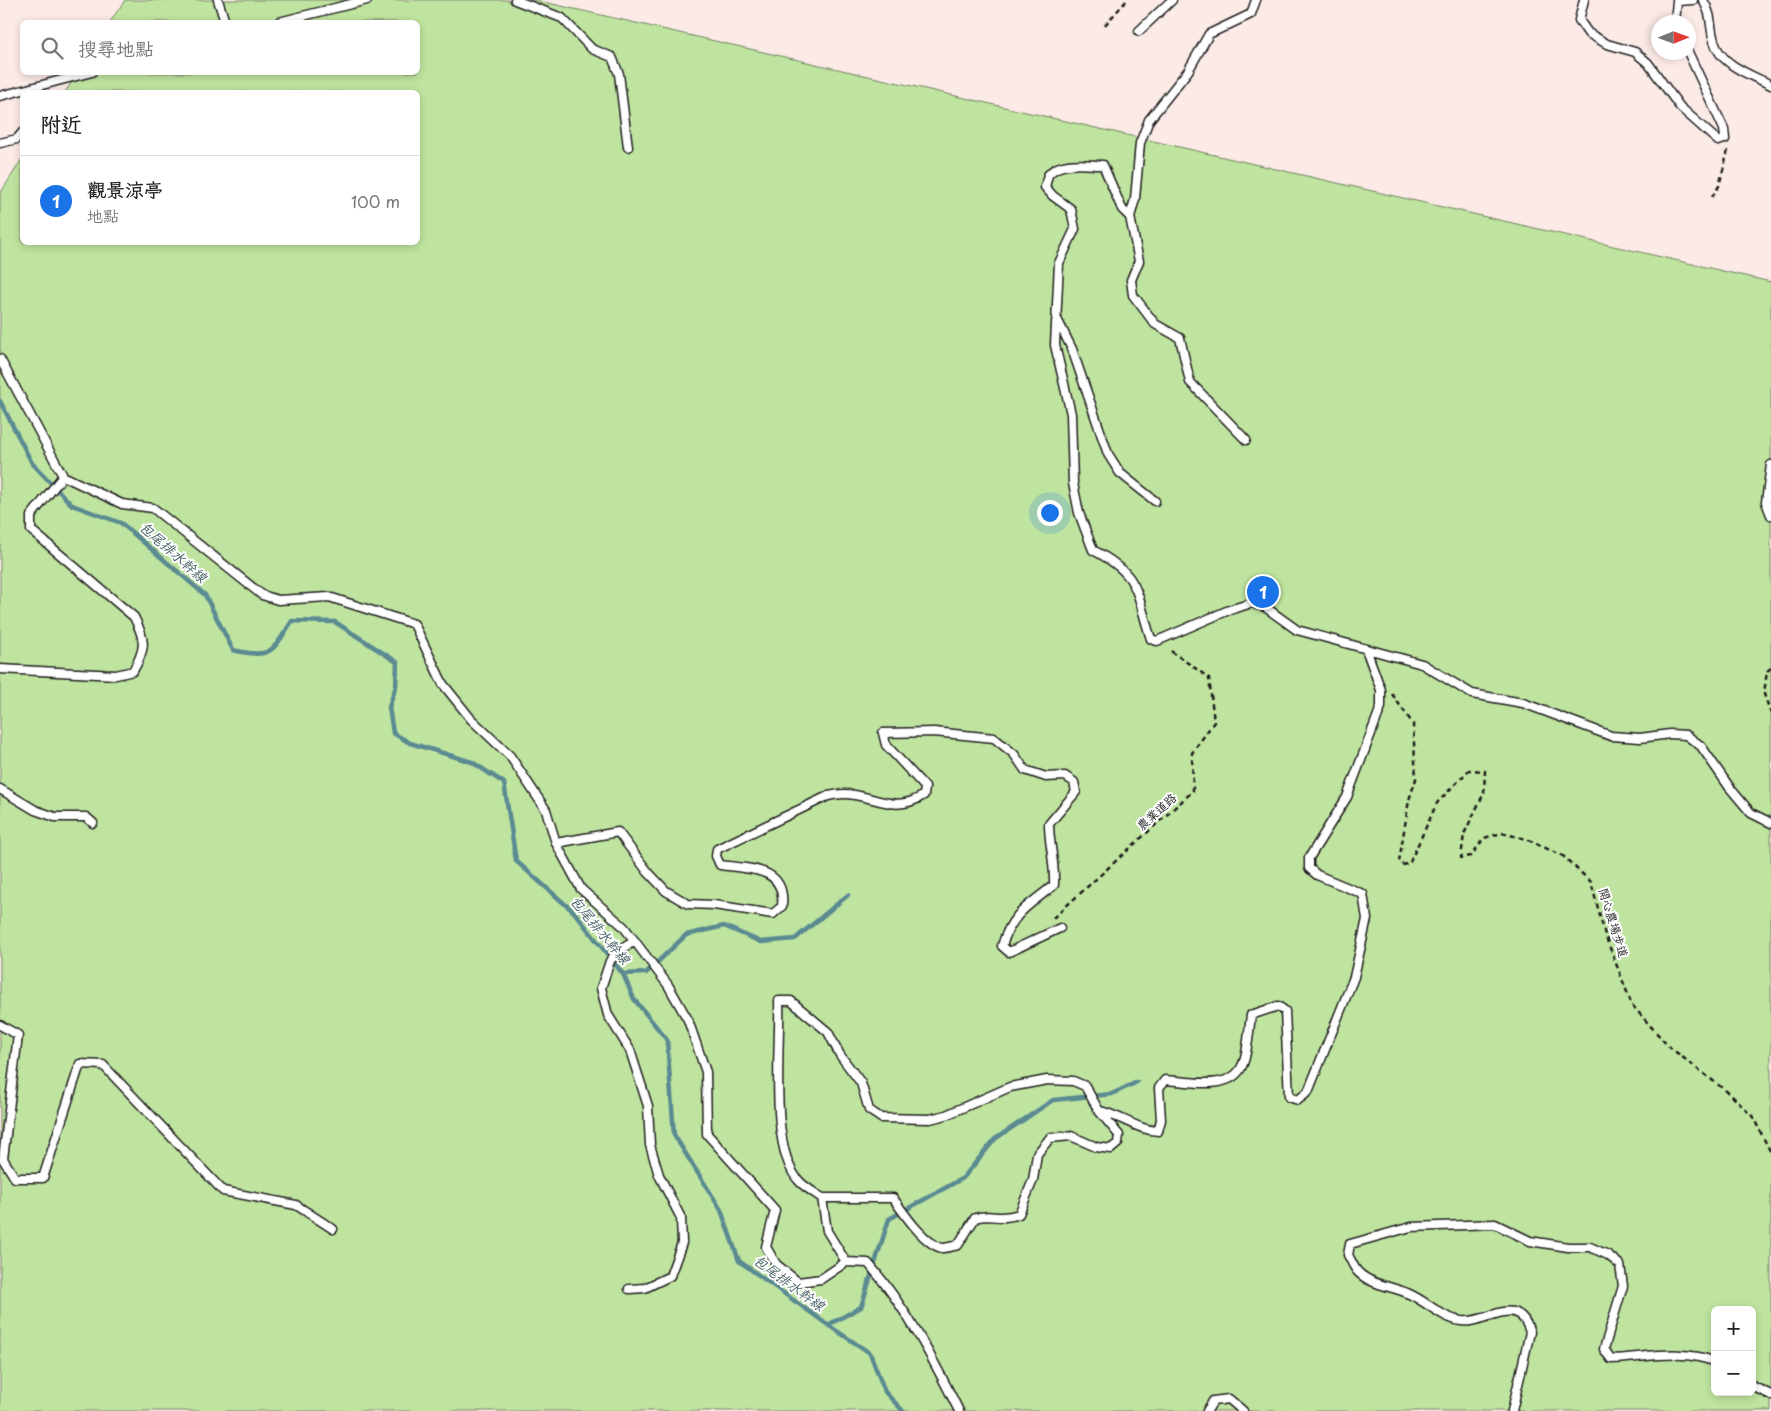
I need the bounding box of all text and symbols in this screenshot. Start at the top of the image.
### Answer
north arrow [1651,15,1696,60]
search box [20,20,420,75]
icon: search [38,34,66,62]
text: 搜尋地點 [78,34,154,62]
text: 附近 [40,107,82,139]
text: 觀景涼亭 [87,175,163,203]
text: 1 [52,189,60,213]
text: 100 m [351,189,400,213]
text: 地點 [87,203,119,227]
your location [1037,500,1063,526]
water label: 包尾排水幹線 [135,516,213,588]
pin: 1 [1247,573,1279,611]
street label: 農業道路 [1132,789,1180,834]
street label: 開心農場步道 [1595,886,1633,960]
water label: 包尾排水幹線 [565,891,636,969]
water label: 包尾排水幹線 [749,1249,830,1316]
map controls [1711,1306,1756,1396]
button: + [1711,1306,1756,1351]
button: − [1711,1351,1756,1396]

